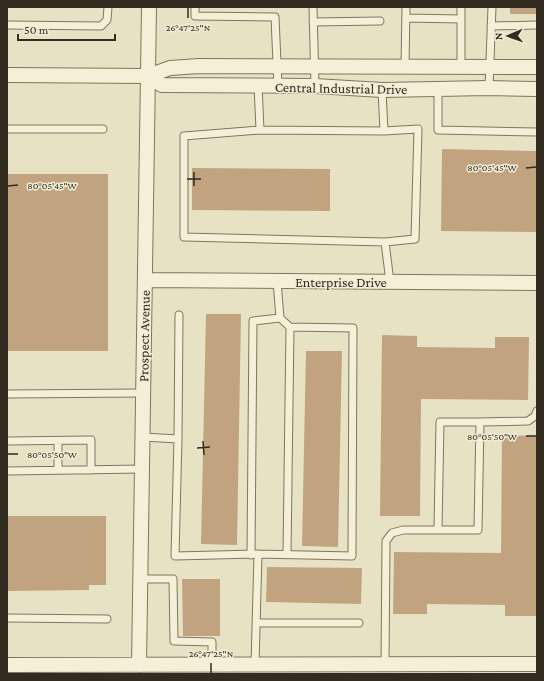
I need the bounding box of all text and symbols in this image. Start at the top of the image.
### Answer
scale bar [18,16,115,42]
north arrow [488,16,528,56]
text: 26°47'25"N [166,22,211,33]
text: 50 m [24,23,49,37]
text: N [492,32,504,40]
street label: Central Industrial Drive [275,79,407,97]
text: 80°05'45"W [467,162,518,173]
text: 80°05'45"W [27,180,78,191]
street label: Enterprise Drive [295,274,387,290]
street label: Prospect Avenue [135,290,153,382]
text: 80°05'50"W [467,431,518,442]
text: 80°05'50"W [27,449,78,460]
text: 26°47'25"N [189,648,234,659]

